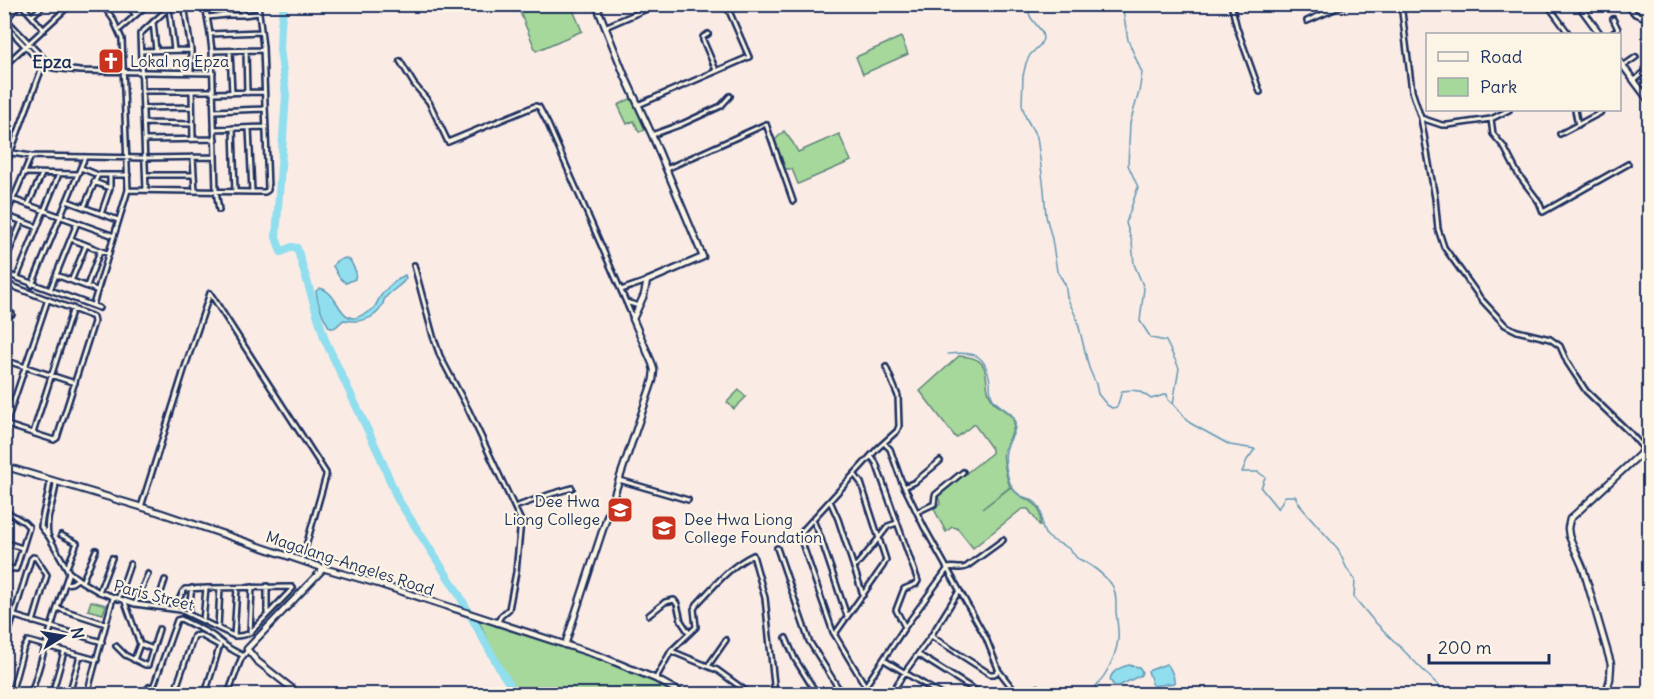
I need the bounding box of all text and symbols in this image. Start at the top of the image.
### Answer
legend [1426,33,1621,111]
text: Road [1480,45,1523,68]
church icon: Lokal ng Epza [96,46,126,76]
district label: Epza [32,50,72,73]
place label: Lokal ng Epza [130,51,229,71]
text: Park [1480,75,1517,98]
place label: Dee Hwa Liong College [504,491,600,529]
school or university icon: Dee Hwa Liong College [605,495,635,525]
place label: Dee Hwa Liong College Foundation [684,509,822,547]
school or university icon: Dee Hwa Liong College Foundation [649,513,679,543]
street label: Magalang-Angeles Road [263,526,437,600]
street label: Paris Street [112,575,197,615]
north arrow [33,606,93,666]
text: N [67,626,89,640]
scale bar [1429,627,1549,665]
text: 200 m [1438,636,1492,659]

